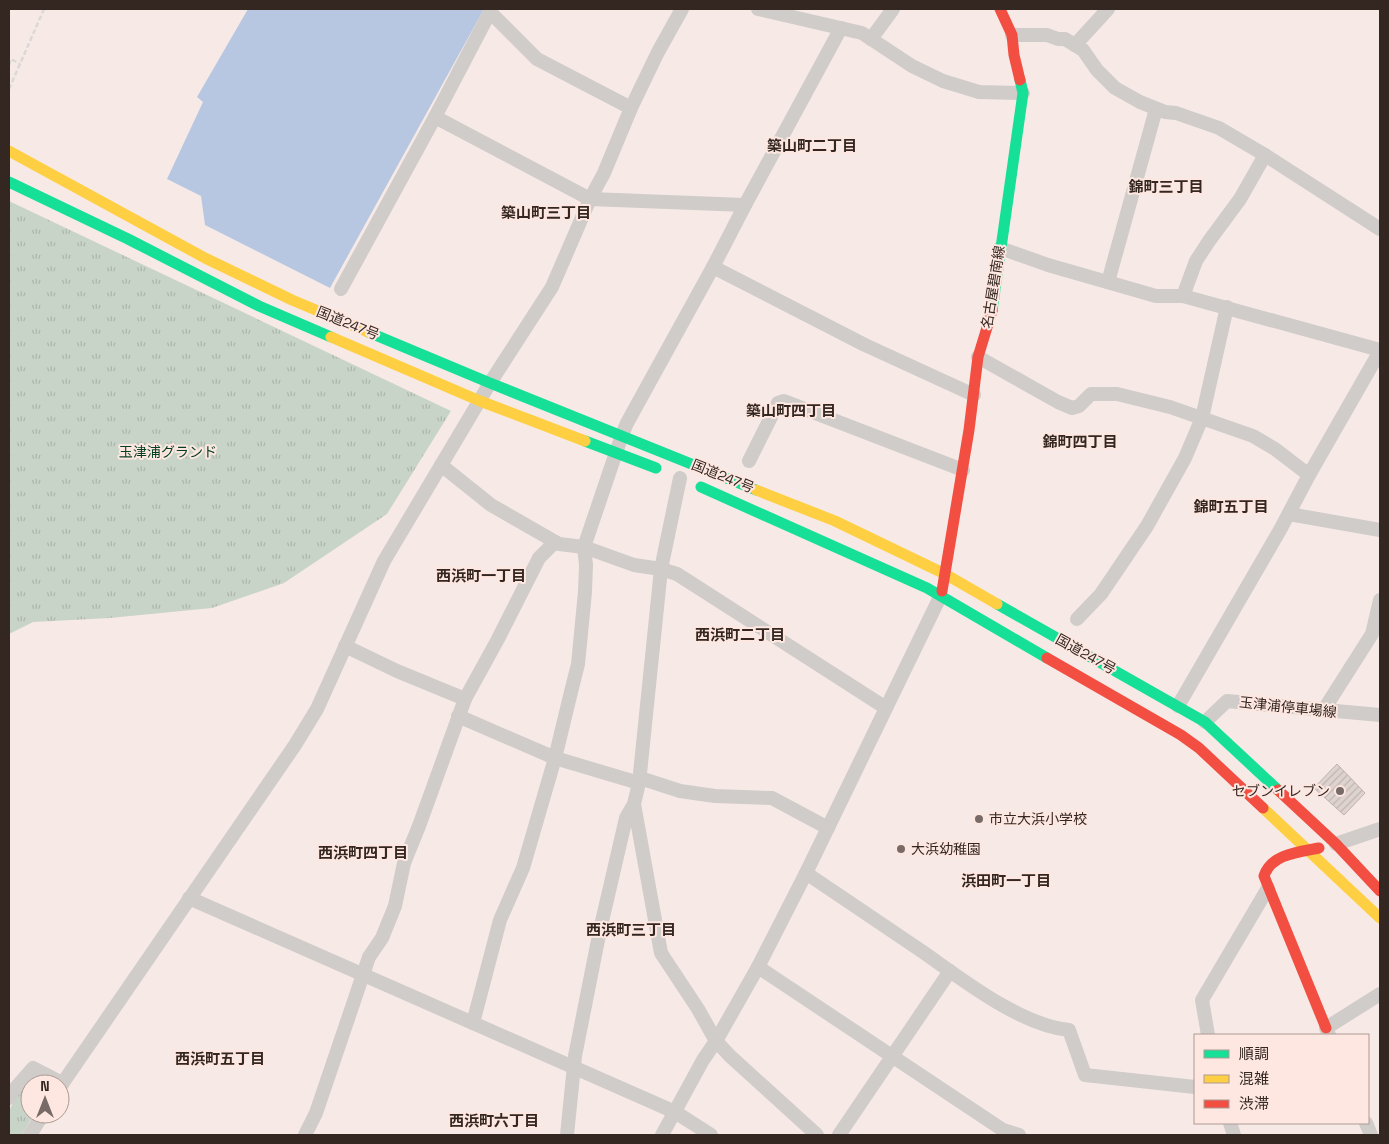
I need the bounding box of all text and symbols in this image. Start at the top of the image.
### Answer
district label: 築山町二丁目 [767,136,857,155]
district label: 錦町三丁目 [1128,177,1204,196]
district label: 築山町三丁目 [501,203,591,222]
street label: 名古屋碧南線 [978,244,1008,330]
street label: 国道247号 [314,302,382,344]
district label: 築山町四丁目 [746,401,836,420]
district label: 錦町四丁目 [1042,432,1118,451]
park label: 玉津浦グランド [119,443,217,461]
street label: 国道247号 [689,455,757,497]
district label: 錦町五丁目 [1193,497,1269,516]
district label: 西浜町一丁目 [436,566,526,585]
district label: 西浜町二丁目 [695,625,785,644]
street label: 国道247号 [1053,630,1119,678]
street label: 玉津浦停車場線 [1238,693,1338,721]
place label: セブンイレブン [1232,782,1330,800]
marker: セブンイレブン [1334,785,1346,797]
place label: 市立大浜小学校 [989,810,1087,828]
marker: 市立大浜小学校 [973,813,985,825]
place label: 大浜幼稚園 [911,840,981,858]
district label: 西浜町四丁目 [318,843,408,862]
marker: 大浜幼稚園 [895,843,907,855]
district label: 浜田町一丁目 [961,871,1051,890]
district label: 西浜町三丁目 [586,920,676,939]
legend [1194,1034,1369,1124]
text: 順調 [1239,1044,1269,1063]
district label: 西浜町五丁目 [175,1049,265,1068]
text: 混雑 [1239,1069,1269,1088]
north arrow [20,1074,70,1124]
text: N [40,1077,50,1095]
text: 渋滞 [1239,1094,1269,1113]
district label: 西浜町六丁目 [449,1111,539,1130]

